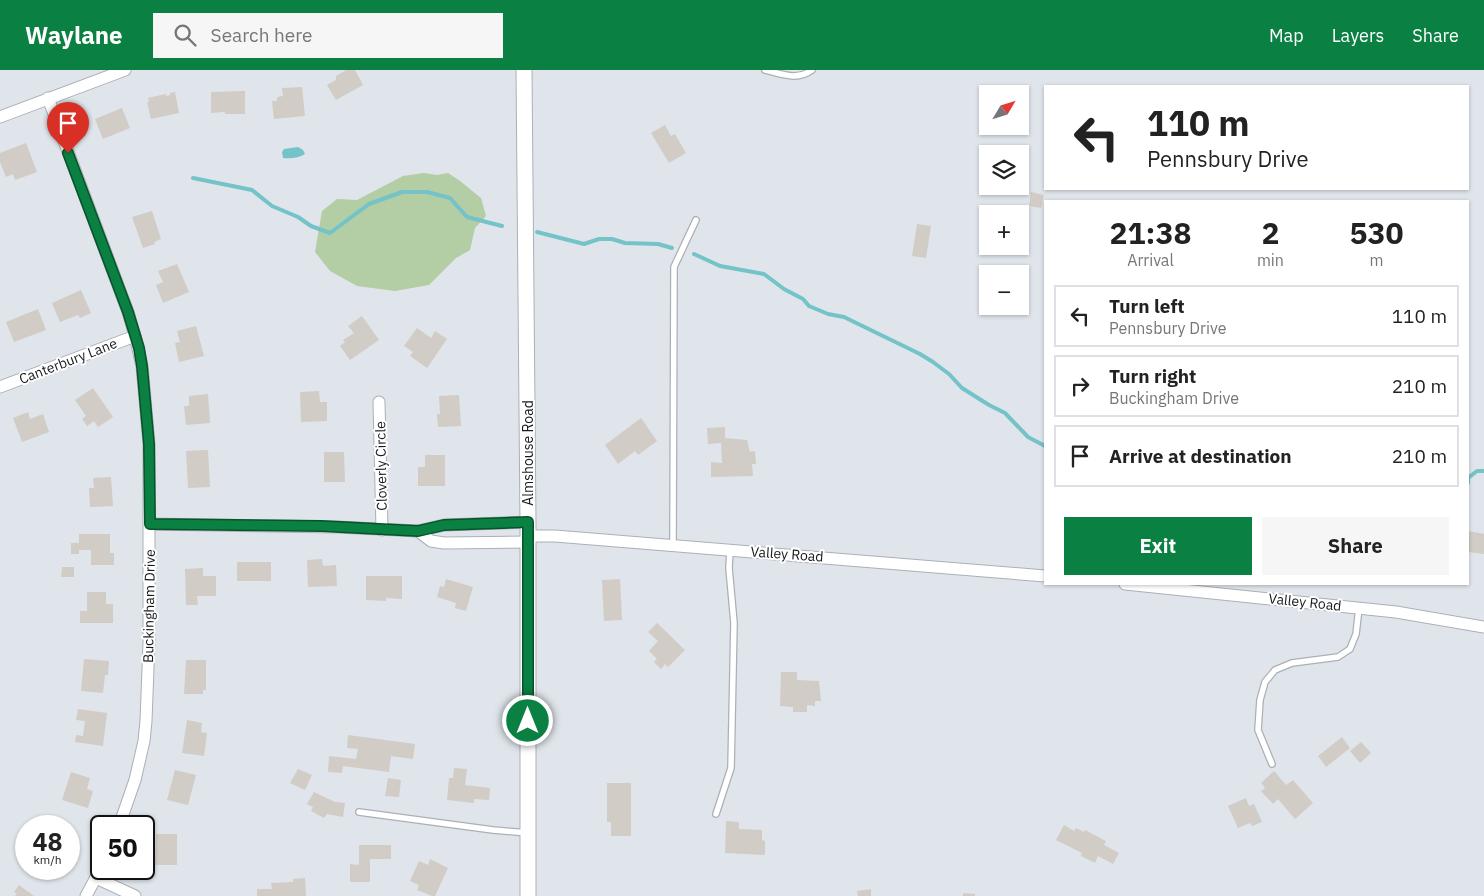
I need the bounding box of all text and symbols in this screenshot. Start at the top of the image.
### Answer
search box [153,13,503,58]
text: Waylane [25,19,123,51]
icon: search [171,21,199,49]
text: Search here [211,23,312,47]
text: Map [1269,24,1304,47]
text: Layers [1332,24,1384,47]
text: Share [1412,24,1459,47]
north arrow [979,85,1029,135]
map controls [979,85,1029,315]
text: 110 m [1147,100,1250,146]
pin [47,102,89,153]
icon: left [1064,105,1129,170]
icon: arrive [54,109,82,137]
text: Pennsbury Drive [1147,144,1308,173]
button: layers [979,145,1029,195]
button: + [979,205,1029,255]
text: 21:38 [1110,213,1191,252]
text: 2 [1261,213,1279,252]
text: 530 [1349,213,1403,252]
text: Arrival [1127,250,1174,270]
text: min [1257,250,1284,270]
text: m [1369,250,1383,270]
button: − [979,265,1029,315]
text: Turn left [1109,294,1185,318]
icon: left [1066,302,1094,330]
text: 110 m [1392,304,1447,328]
text: Pennsbury Drive [1109,318,1226,338]
street label: Canterbury Lane [16,334,120,388]
text: Turn right [1109,364,1196,388]
icon: right [1066,372,1094,400]
text: 210 m [1392,374,1447,398]
text: Buckingham Drive [1109,388,1239,408]
street label: Almshouse Road [519,400,537,506]
street label: Cloverly Circle [371,421,391,511]
icon: arrive [1066,442,1094,470]
text: Arrive at destination [1109,444,1292,468]
text: 210 m [1392,444,1447,468]
button: Exit [1064,517,1252,575]
button: Share [1262,517,1449,575]
street label: Valley Road [750,542,824,566]
street label: Buckingham Drive [139,549,159,663]
street label: Valley Road [1268,589,1342,615]
position arrow [501,694,553,746]
speed limit sign: 50 [90,815,155,880]
text: 48 [32,825,63,858]
text: km/h [33,852,62,867]

